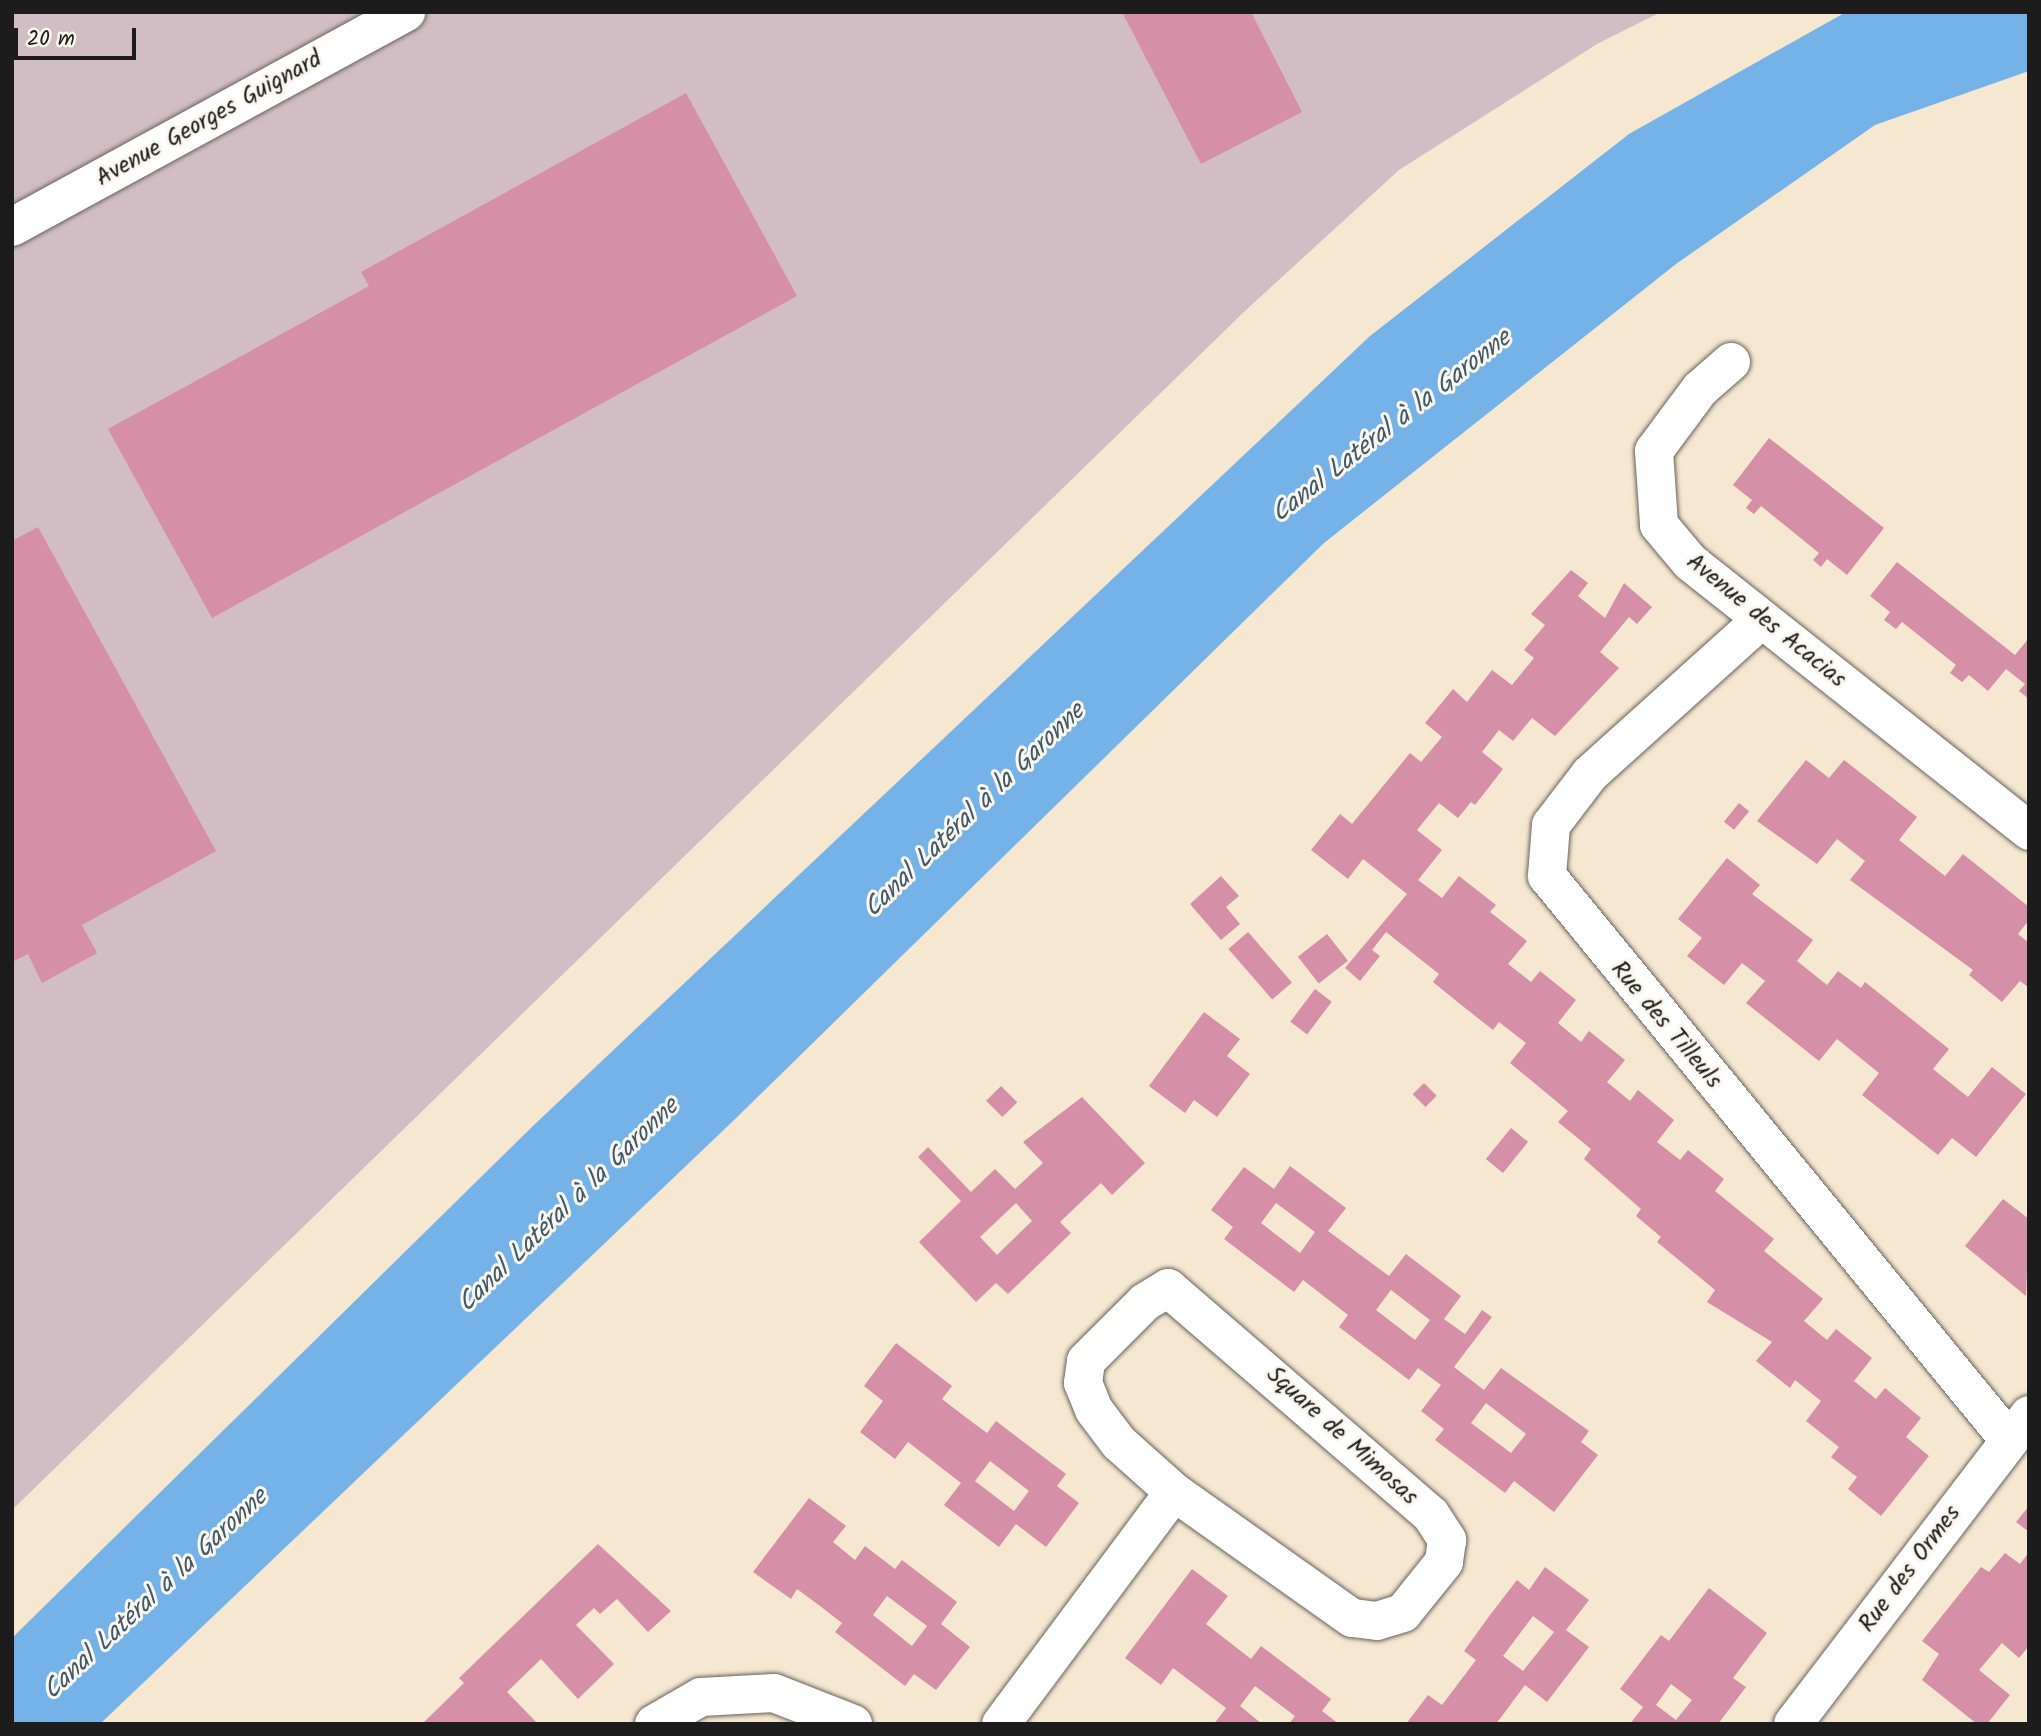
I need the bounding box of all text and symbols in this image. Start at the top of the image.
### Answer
scale bar [18,14,140,58]
text: 20 m [27,23,75,56]
street label: Avenue Georges Guignard [91,45,327,193]
water label: Canal Latéral à la Garonne [1266,324,1518,530]
street label: Avenue des Acacias [1680,548,1852,694]
water label: Canal Latéral à la Garonne [858,697,1092,925]
street label: Rue des Tilleuls [1604,955,1728,1095]
water label: Canal Latéral à la Garonne [452,1092,686,1320]
street label: Square de Mimosas [1260,1360,1424,1512]
water label: Canal Latéral à la Garonne [37,1483,275,1707]
street label: Rue des Ormes [1853,1500,1967,1638]

